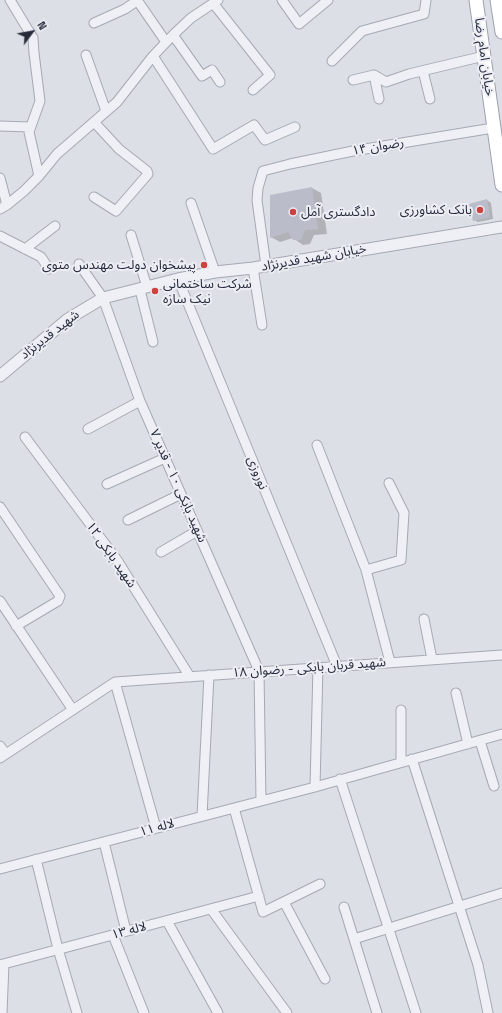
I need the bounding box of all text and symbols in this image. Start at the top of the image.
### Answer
north arrow [12,12,52,52]
street label: خیابان امام رضا [471,17,497,97]
text: N [34,19,50,32]
street label: رضوان ۱۴ [351,135,405,159]
place label: بانک کشاورزی [400,202,472,218]
place label: دادگستری آمل [301,204,375,220]
marker: بانک کشاورزی [475,205,485,215]
marker: دادگستری آمل [288,207,298,217]
street label: خيابان شهيد قديرنژاد [260,241,368,275]
place label: پیشخوان دولت مهندس متوی [42,257,196,273]
marker: پیشخوان دولت مهندس متوی [199,260,209,270]
place label: شرکت ساختمانی نیک سازه [163,276,252,307]
marker: شرکت ساختمانی نیک سازه [150,286,160,296]
street label: شهید قدیرنژاد [17,307,83,363]
street label: شهید بابکی ۱۰ - قدیر ۷ [146,427,210,545]
street label: نوروزی [243,454,271,492]
street label: شهید بابکی ۱۲ [83,519,139,591]
street label: شهید قربان بابکی - رضوان ۱۸ [232,655,386,681]
street label: لاله ۱۱ [138,816,176,840]
street label: لاله ۱۳ [110,919,148,943]

